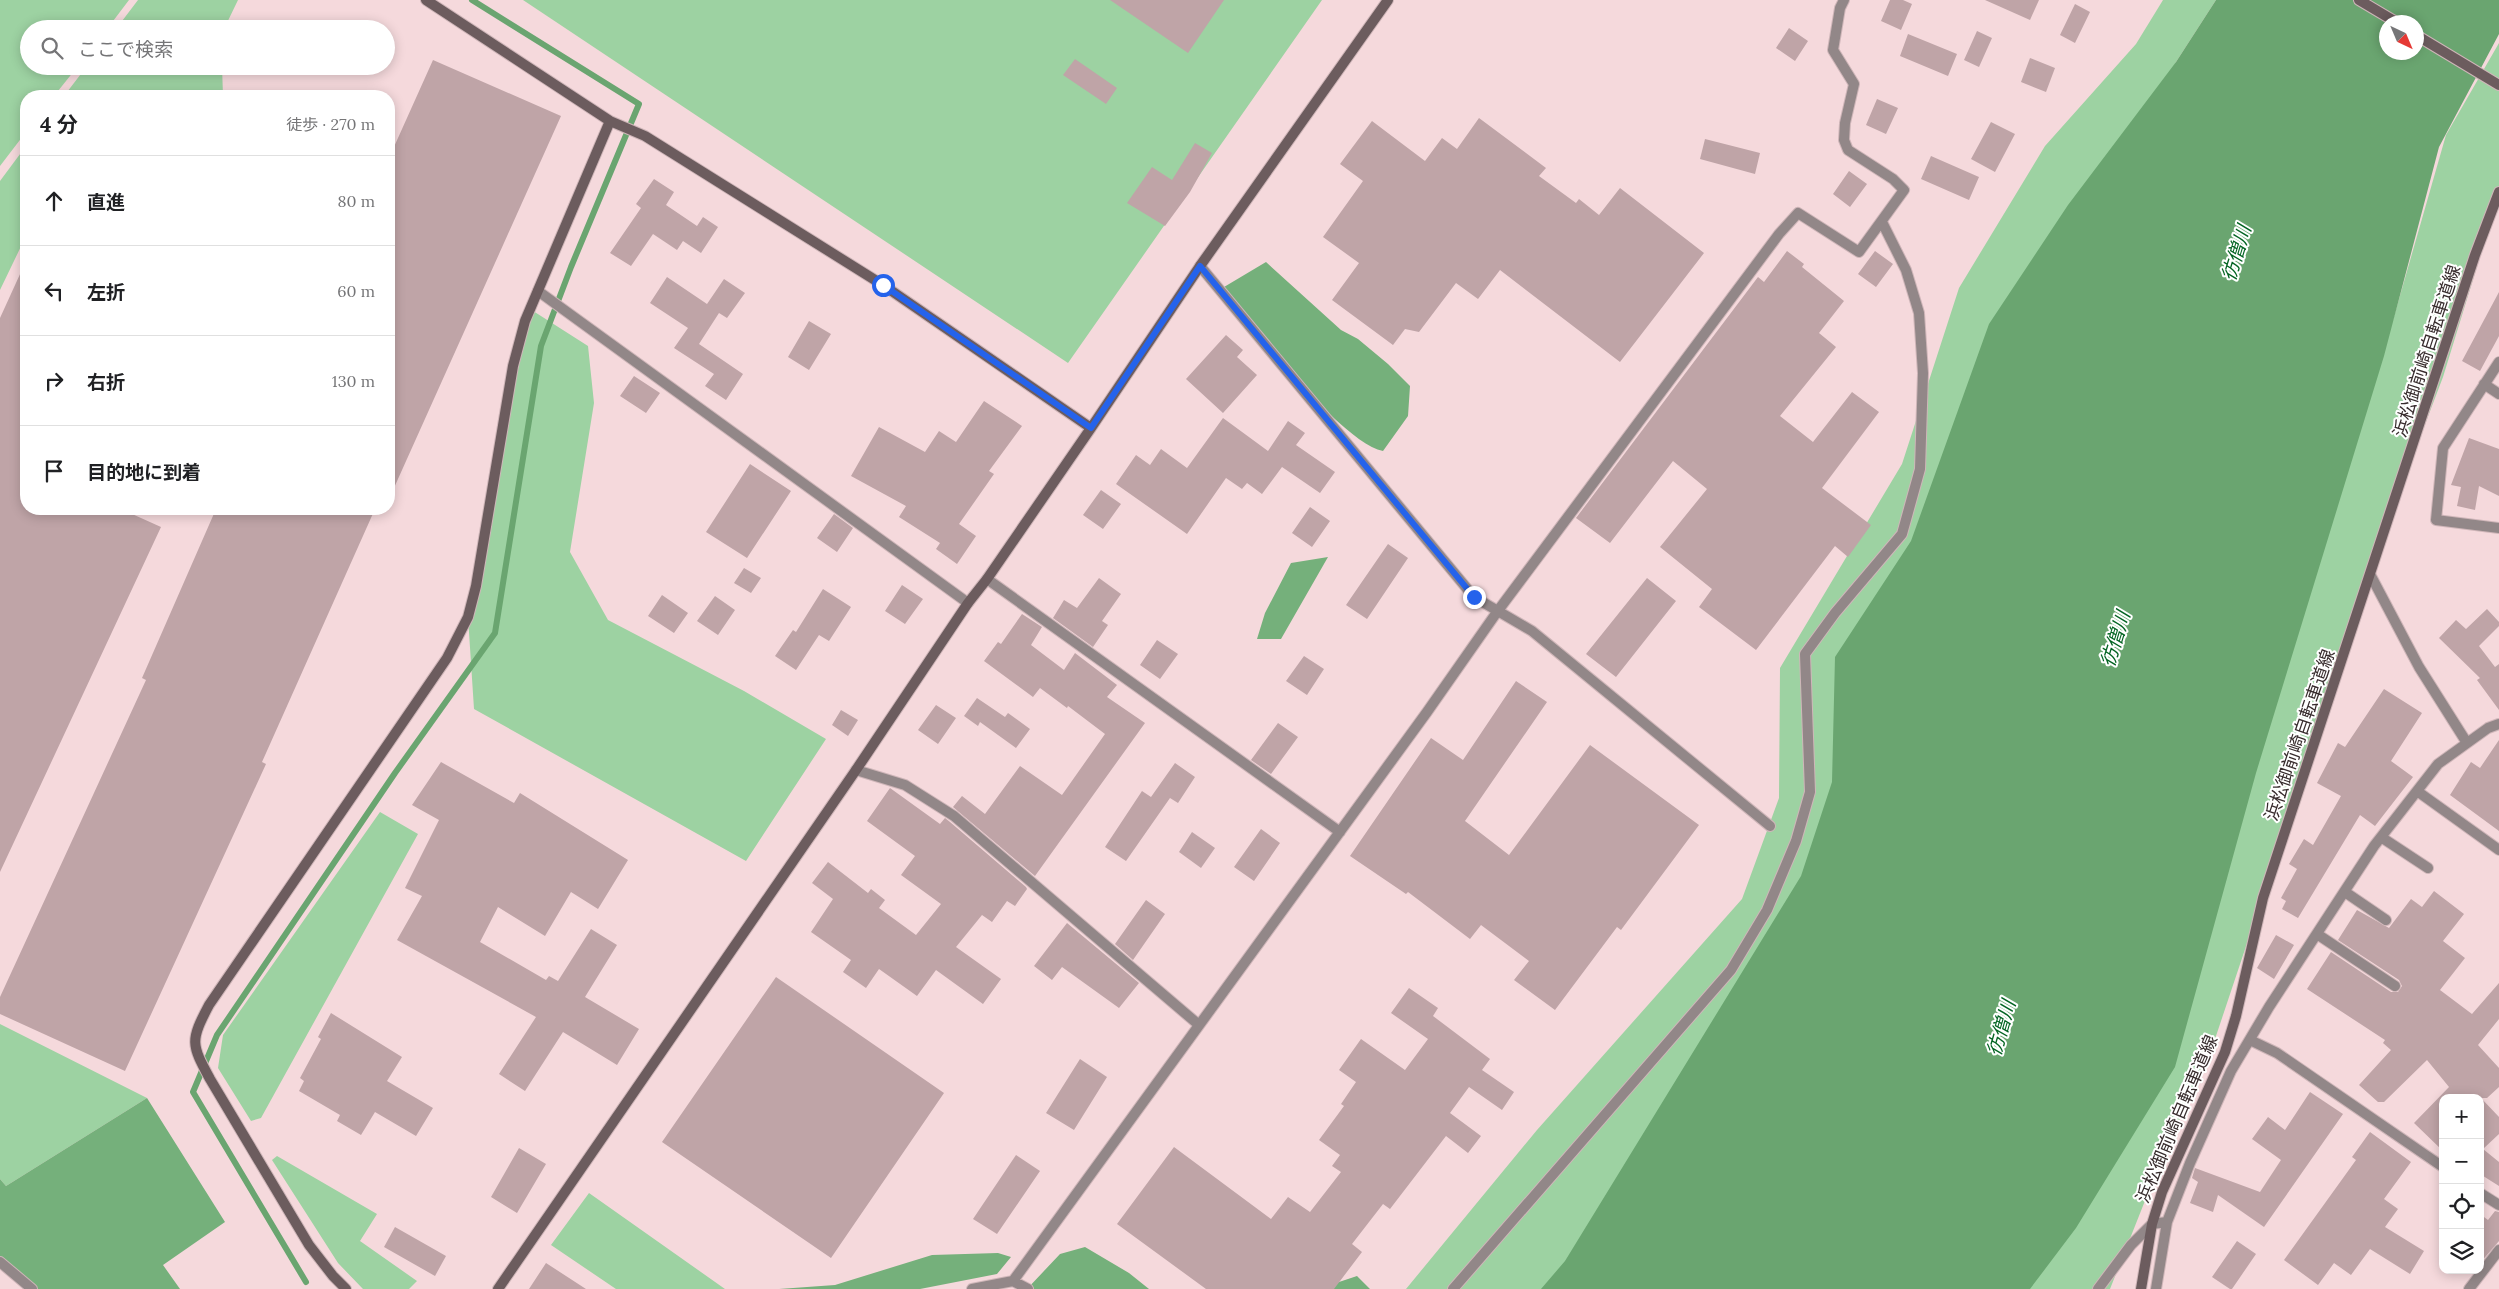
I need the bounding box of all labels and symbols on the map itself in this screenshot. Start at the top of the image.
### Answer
north arrow [2379,15,2424,60]
water label: 彷僧川 [2216,220,2256,284]
street label: 浜松御前崎自転車道線 [2388,262,2465,440]
route start [872,274,895,297]
route end [1463,586,1486,609]
water label: 彷僧川 [2095,606,2135,670]
street label: 浜松御前崎自転車道線 [2259,646,2340,824]
water label: 彷僧川 [1982,995,2021,1059]
street label: 浜松御前崎自転車道線 [2131,1031,2222,1206]

